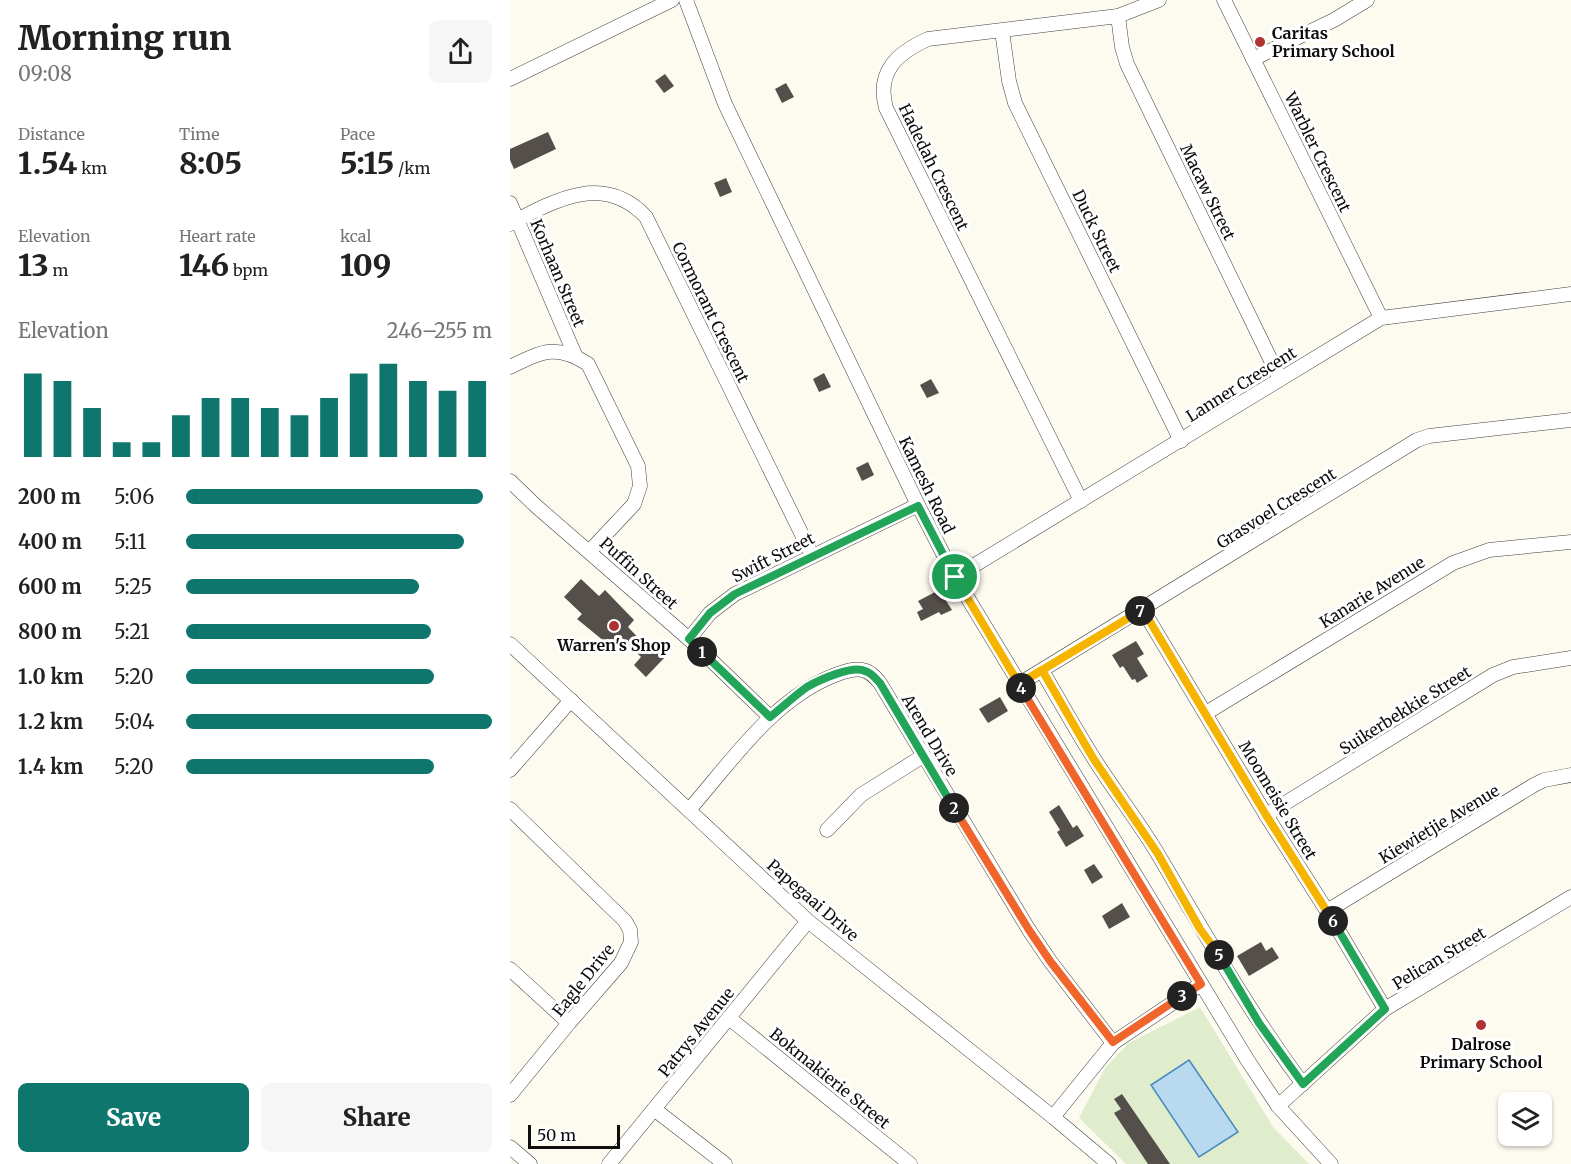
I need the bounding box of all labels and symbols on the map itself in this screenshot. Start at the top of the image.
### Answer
place label: Caritas Primary School [1272,23,1395,61]
marker: Caritas Primary School [1253,35,1267,49]
street label: Warbler Crescent [1280,88,1356,216]
street label: Hadedah Crescent [895,100,974,234]
street label: Macaw Street [1176,141,1240,244]
street label: Duck Street [1068,186,1126,276]
street label: Korhaan Street [526,216,590,331]
street label: Cormorant Crescent [668,238,754,386]
street label: Lanner Crescent [1182,342,1300,426]
street label: Kamesh Road [895,433,959,537]
street label: Grasvoel Crescent [1213,463,1340,553]
street label: Swift Street [728,527,818,586]
street label: Puffin Street [596,533,683,614]
pin [929,551,980,602]
street label: Kanarie Avenue [1316,552,1428,632]
pin: 7 [1125,596,1155,626]
marker: Warren's Shop [607,619,621,633]
place label: Warren's Shop [556,635,671,655]
pin: 1 [687,637,717,667]
street label: Suikerbekkie Street [1336,661,1475,759]
pin: 4 [1006,673,1036,703]
street label: Arend Drive [897,690,962,780]
street label: Moomeisie Street [1235,737,1322,864]
street label: Kiewietjie Avenue [1375,780,1503,868]
pin: 2 [939,793,969,823]
street label: Papegaai Drive [763,855,863,945]
pin: 6 [1318,906,1348,936]
street label: Pelican Street [1389,922,1490,994]
street label: Eagle Drive [548,940,618,1020]
pin: 5 [1204,940,1234,970]
pin: 3 [1167,981,1197,1011]
street label: Patrys Avenue [654,983,738,1081]
marker: Dalrose Primary School [1474,1018,1488,1032]
street label: Bokmakierie Street [766,1023,895,1133]
place label: Dalrose Primary School [1420,1034,1542,1072]
scale bar [528,1122,620,1150]

